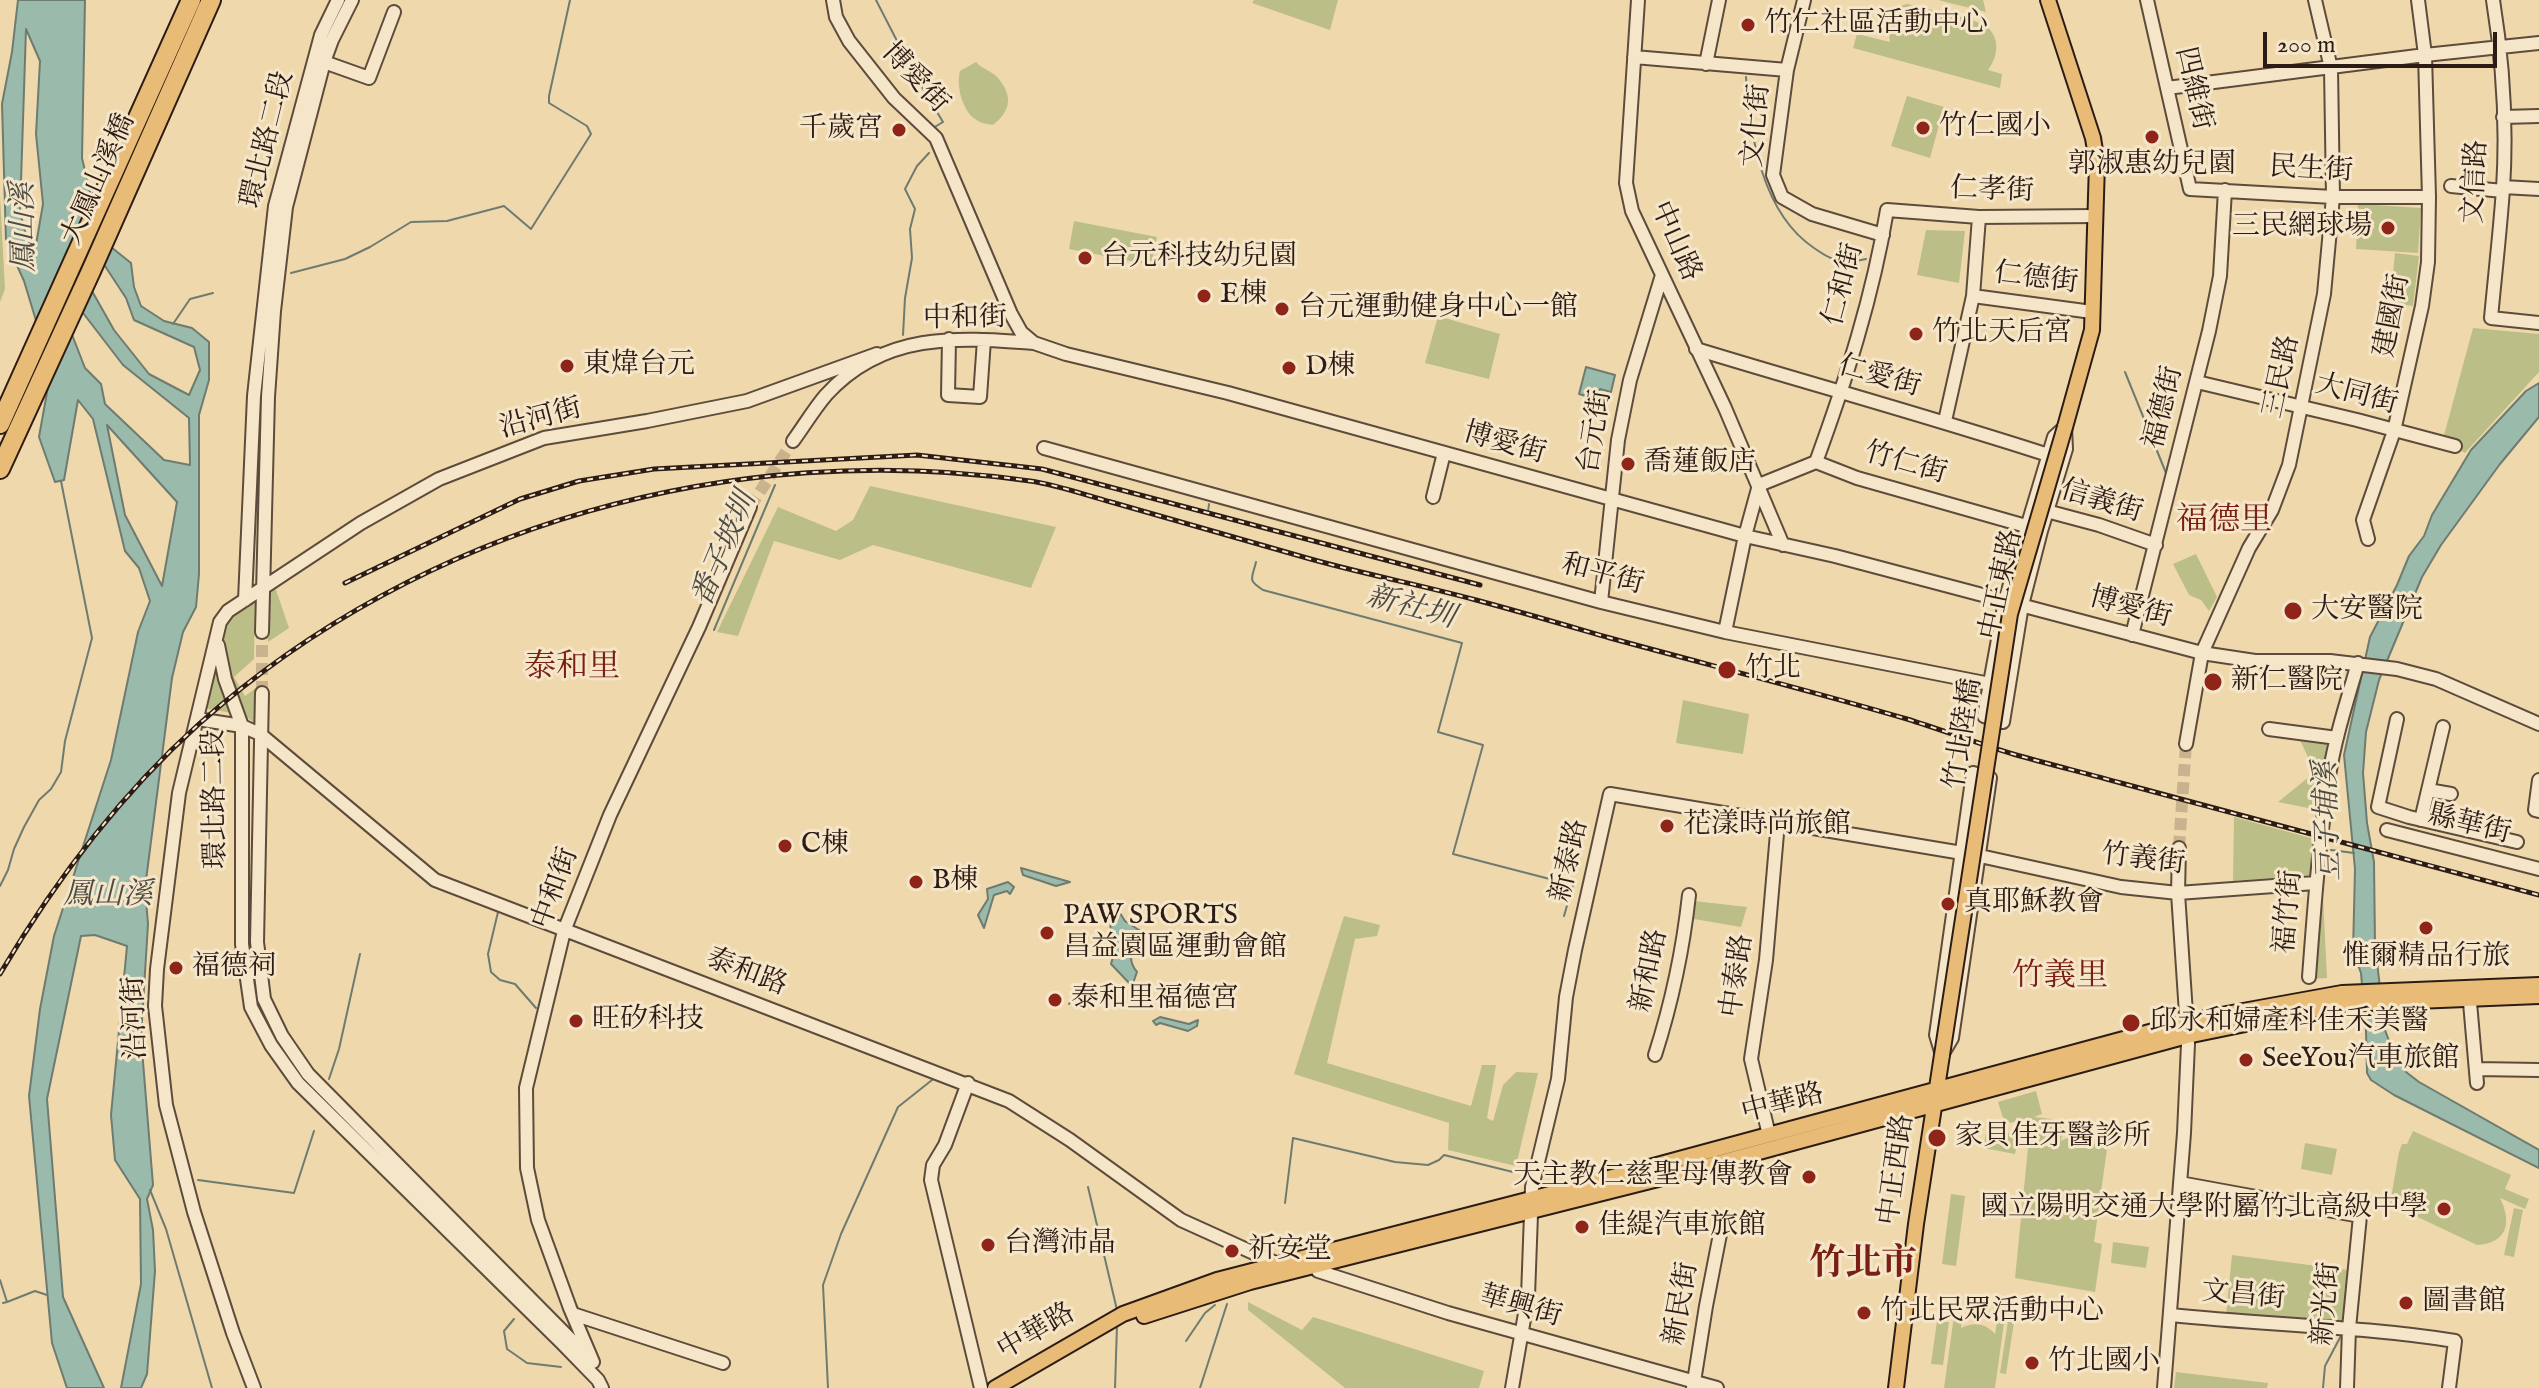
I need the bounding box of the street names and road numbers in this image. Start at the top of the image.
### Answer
street label: 博愛街 [873,37,955,121]
street label: 四維街 [2166,44,2218,134]
street label: 環北路二段 [236,68,302,212]
street label: 文化街 [1738,83,1778,169]
street label: 大鳳山溪橋 [56,109,144,251]
street label: 文信路 [2458,139,2496,225]
street label: 民生街 [2268,152,2354,190]
street label: 仁孝街 [1949,174,2035,210]
street label: 中山路 [1642,197,1706,287]
street label: 仁和街 [1818,240,1872,330]
street label: 仁德街 [1992,258,2080,302]
street label: 建國街 [2369,272,2419,360]
street label: 中和街 [923,302,1007,338]
street label: 三民路 [2258,332,2308,422]
street label: 仁愛街 [1834,350,1924,406]
street label: 福德街 [2139,363,2191,453]
street label: 大同街 [2311,369,2401,423]
street label: 台元街 [1574,388,1620,476]
street label: 沿河街 [496,393,586,447]
street label: 博愛街 [1459,417,1549,473]
street label: 竹仁街 [1860,437,1950,493]
street label: 信義街 [2056,475,2146,531]
street label: 中正東路 [1975,527,2031,643]
street label: 和平街 [1557,549,1647,603]
street label: 博愛街 [2085,582,2175,636]
street label: 竹北陸橋 [1940,676,1990,792]
street label: 環北路二段 [199,729,235,869]
street label: 縣華街 [2424,800,2514,852]
street label: 新泰路 [1545,816,1597,906]
street label: 竹義街 [2099,839,2187,883]
street label: 中和街 [527,844,587,934]
street label: 福竹街 [2270,869,2310,955]
street label: 新和路 [1626,926,1676,1016]
street label: 中泰路 [1717,932,1761,1020]
street label: 泰和路 [701,943,791,1005]
street label: 沿河街 [119,975,155,1061]
street label: 中華路 [1738,1079,1828,1131]
street label: 中正西路 [1874,1112,1922,1228]
street label: 新民街 [1659,1260,1707,1348]
street label: 新光街 [2308,1261,2348,1347]
street label: 文昌街 [2200,1277,2286,1317]
street label: 華興街 [1475,1280,1565,1336]
street label: 中華路 [992,1297,1082,1369]

